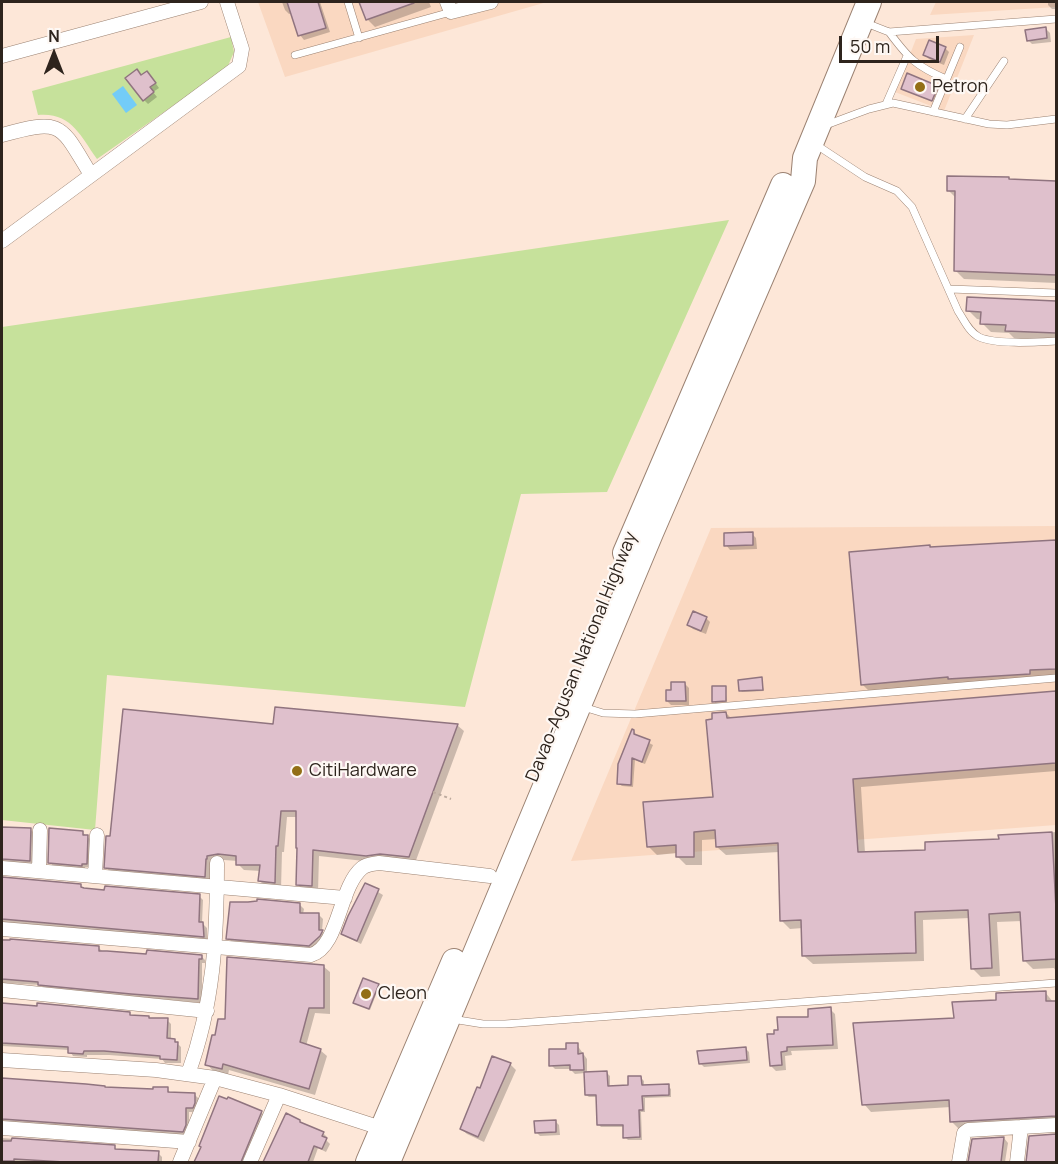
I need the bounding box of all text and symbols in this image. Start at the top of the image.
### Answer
north arrow [24,24,84,84]
scale bar [842,24,942,62]
text: N [48,25,60,47]
text: 50 m [850,34,890,58]
place label: Petron [932,76,988,98]
marker: Petron [913,80,927,94]
street label: Davao-Agusan National Highway [522,529,642,785]
place label: CitiHardware [309,760,417,782]
marker: CitiHardware [290,764,304,778]
place label: Cleon [378,983,427,1005]
marker: Cleon [359,987,373,1001]

